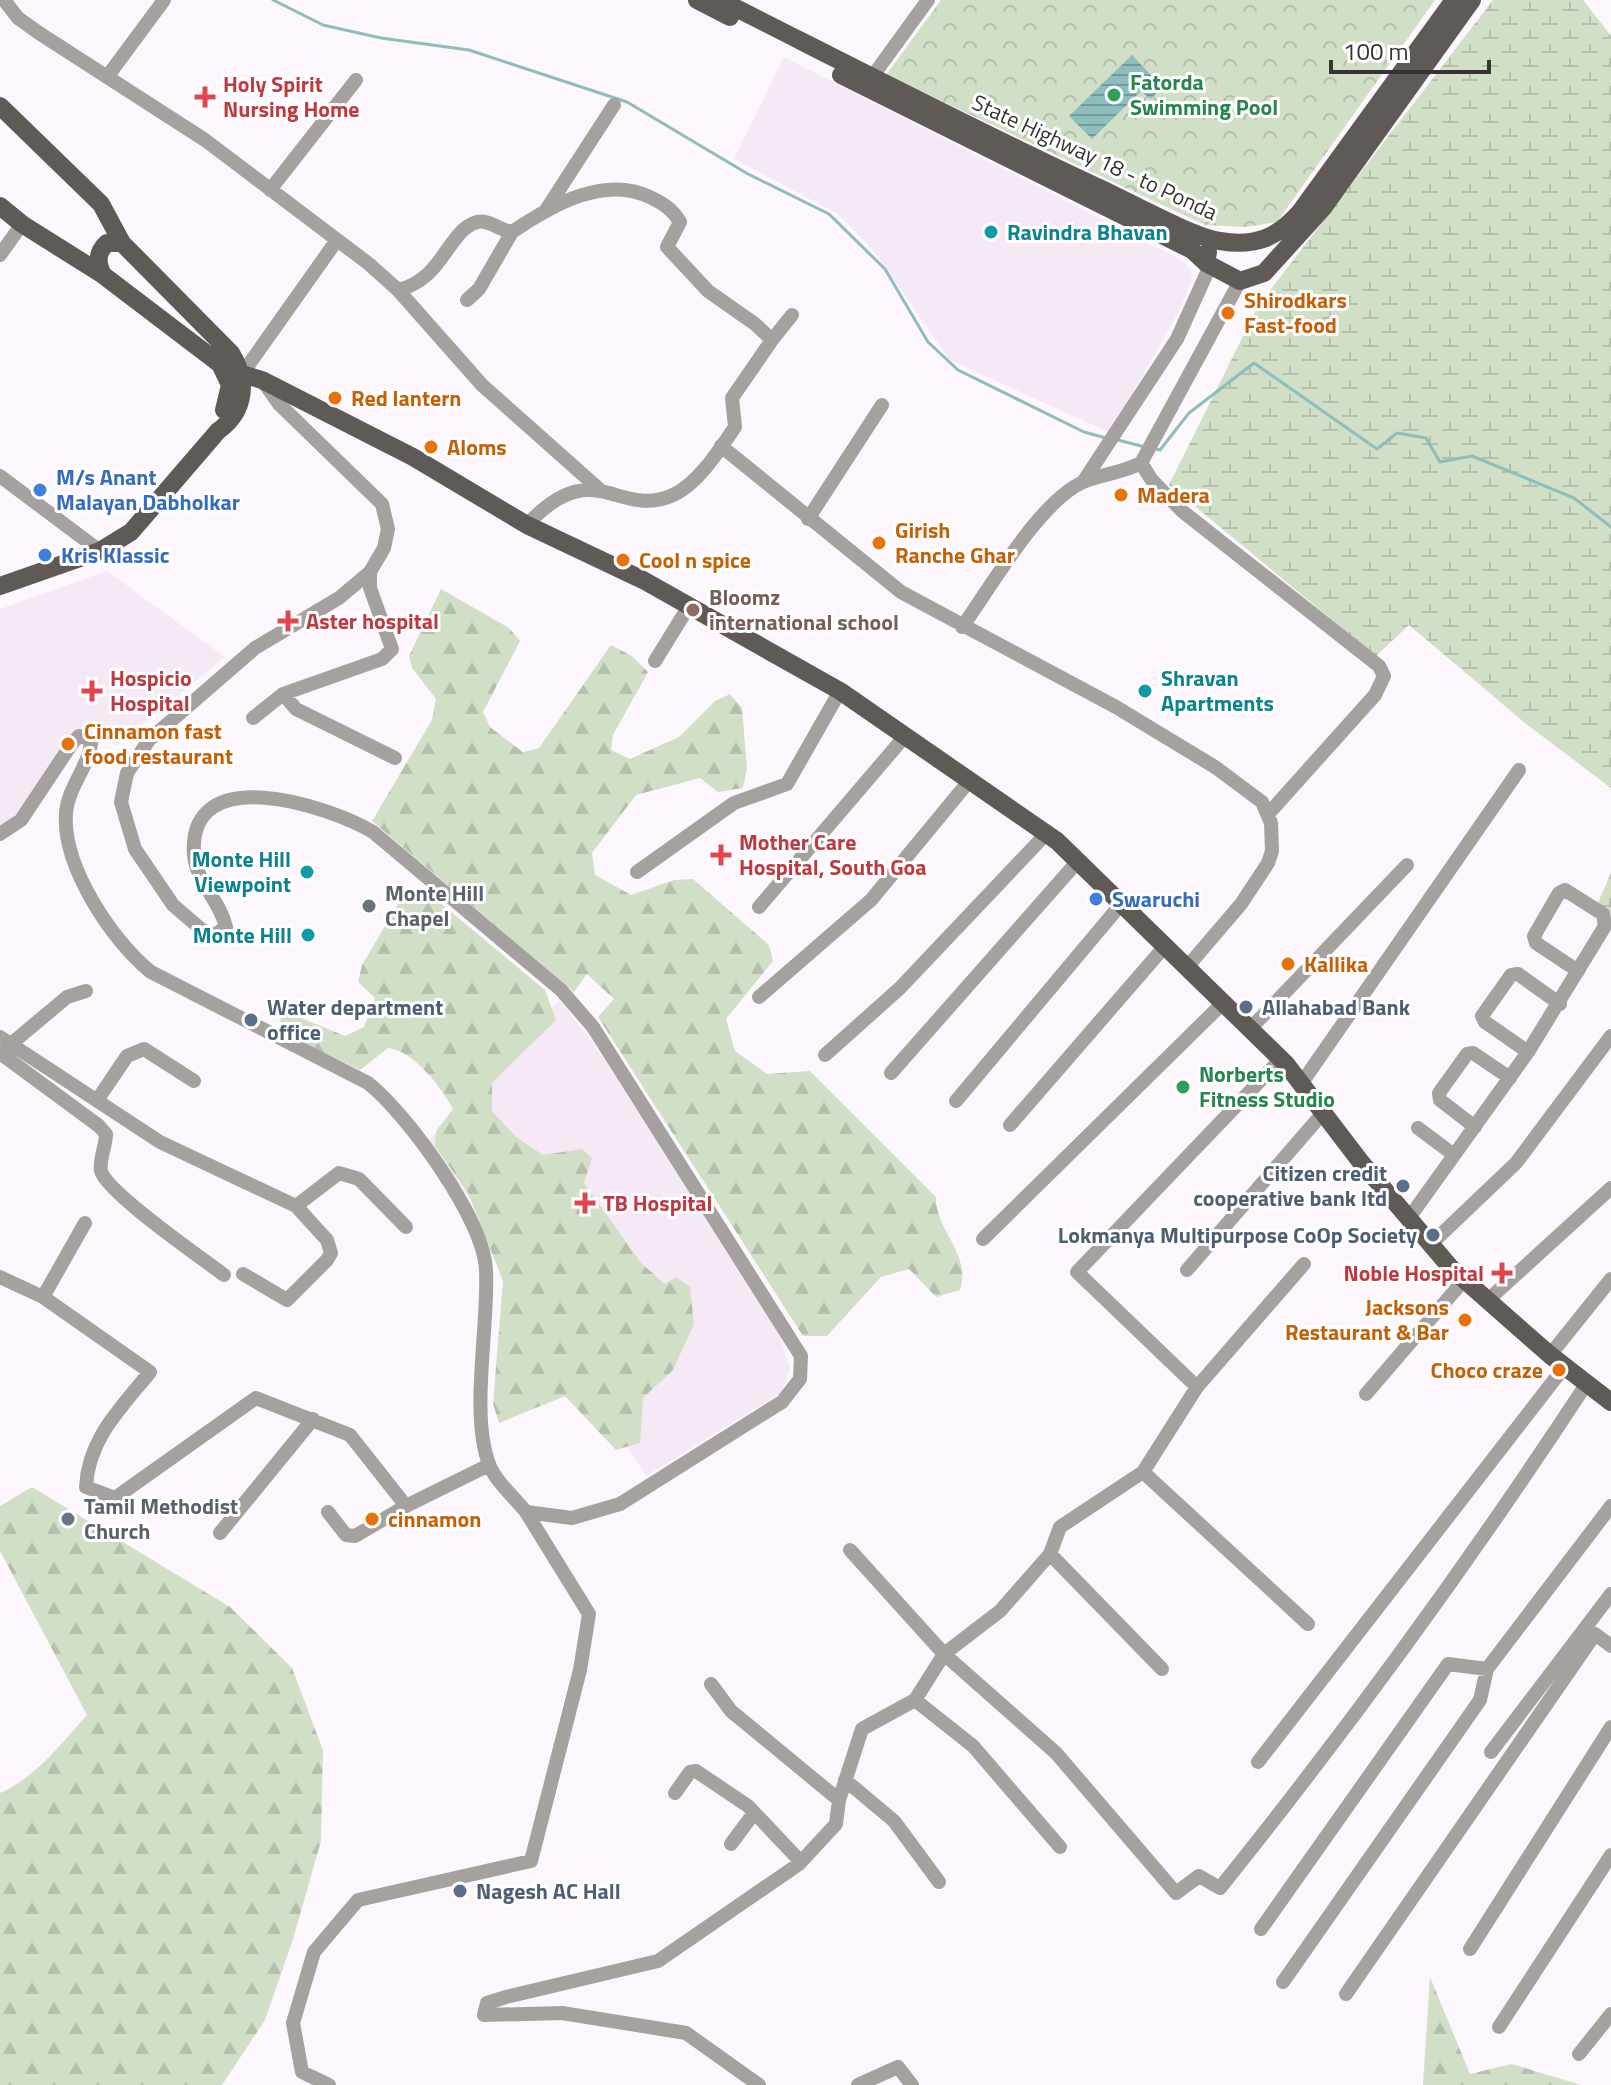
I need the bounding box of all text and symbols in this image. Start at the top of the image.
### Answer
scale bar [1331,24,1489,74]
text: 100 m [1343,33,1409,69]
place label: Fatorda Swimming Pool [1130,65,1278,124]
place label: Holy Spirit Nursing Home [223,67,360,126]
street label: State Highway 18 - to Ponda [967,85,1223,229]
marker: Holy Spirit Nursing Home [194,86,216,108]
marker: Fatorda Swimming Pool [1105,86,1123,104]
place label: Ravindra Bhavan [1007,215,1168,249]
marker: Ravindra Bhavan [982,223,1000,241]
place label: Shirodkars Fast-food [1244,283,1347,342]
marker: Shirodkars Fast-food [1219,304,1237,322]
place label: Red lantern [351,381,462,415]
marker: Red lantern [326,389,344,407]
place label: Aloms [447,430,507,464]
marker: Aloms [422,438,440,456]
place label: M/s Anant Malayan Dabholkar [56,460,240,519]
place label: Madera [1137,478,1210,512]
marker: M/s Anant Malayan Dabholkar [31,481,49,499]
marker: Madera [1112,486,1130,504]
place label: Girish Ranche Ghar [895,513,1015,572]
marker: Girish Ranche Ghar [870,534,888,552]
place label: Kris Klassic [61,538,169,572]
place label: Cool n spice [639,543,751,577]
marker: Kris Klassic [36,546,54,564]
marker: Cool n spice [614,551,632,569]
place label: Bloomz international school [709,580,899,639]
marker: Bloomz international school [684,601,702,619]
place label: Aster hospital [306,604,439,638]
marker: Aster hospital [277,610,299,632]
place label: Hospicio Hospital [110,661,192,720]
place label: Shravan Apartments [1161,661,1274,720]
marker: Hospicio Hospital [81,680,103,702]
marker: Shravan Apartments [1136,682,1154,700]
place label: Cinnamon fast food restaurant [84,714,233,773]
marker: Cinnamon fast food restaurant [59,735,77,753]
place label: Mother Care Hospital, South Goa [739,825,927,884]
place label: Monte Hill Viewpoint [192,842,291,901]
marker: Mother Care Hospital, South Goa [710,844,732,866]
marker: Monte Hill Viewpoint [298,863,316,881]
place label: Monte Hill Chapel [385,876,484,935]
place label: Swaruchi [1112,882,1200,916]
marker: Swaruchi [1087,890,1105,908]
marker: Monte Hill Chapel [360,897,378,915]
place label: Monte Hill [193,918,292,952]
marker: Monte Hill [299,926,317,944]
place label: Kallika [1304,947,1368,981]
marker: Kallika [1279,955,1297,973]
place label: Water department office [267,990,443,1049]
place label: Allahabad Bank [1262,990,1411,1024]
marker: Allahabad Bank [1237,998,1255,1016]
marker: Water department office [242,1011,260,1029]
place label: Norberts Fitness Studio [1199,1057,1335,1116]
marker: Norberts Fitness Studio [1174,1078,1192,1096]
place label: Citizen credit cooperative bank ltd [1193,1156,1387,1215]
marker: Citizen credit cooperative bank ltd [1394,1177,1412,1195]
place label: TB Hospital [603,1186,713,1220]
marker: TB Hospital [574,1192,596,1214]
place label: Lokmanya Multipurpose CoOp Society [1058,1218,1417,1252]
marker: Lokmanya Multipurpose CoOp Society [1424,1226,1442,1244]
place label: Noble Hospital [1344,1256,1484,1290]
marker: Noble Hospital [1491,1262,1513,1284]
place label: Jacksons Restaurant & Bar [1285,1290,1449,1349]
marker: Jacksons Restaurant & Bar [1456,1311,1474,1329]
place label: Choco craze [1430,1353,1543,1387]
marker: Choco craze [1550,1361,1568,1379]
place label: Tamil Methodist Church [84,1489,238,1548]
place label: cinnamon [388,1502,481,1536]
marker: Tamil Methodist Church [59,1510,77,1528]
marker: cinnamon [363,1510,381,1528]
place label: Nagesh AC Hall [476,1874,621,1908]
marker: Nagesh AC Hall [451,1882,469,1900]

